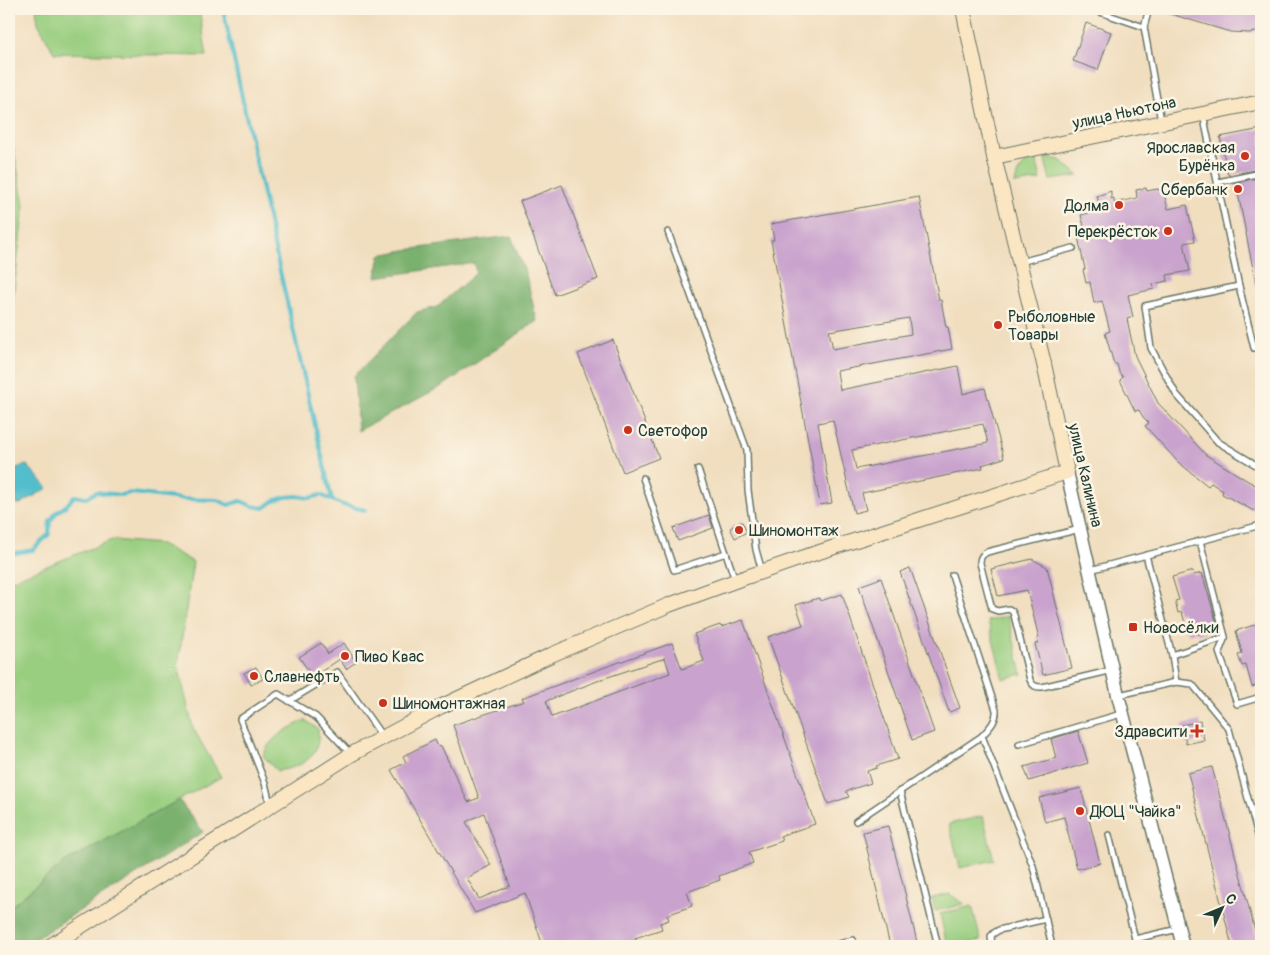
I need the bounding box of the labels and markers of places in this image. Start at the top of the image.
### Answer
place label: Ярославская Бурёнка [1146,138,1235,176]
marker: Ярославская Бурёнка [1239,150,1251,162]
place label: Сбербанк [1161,180,1228,200]
marker: Сбербанк [1232,183,1244,195]
place label: Долма [1063,196,1109,216]
marker: Долма [1113,199,1125,211]
place label: Перекрёсток [1068,222,1158,242]
marker: Перекрёсток [1162,225,1174,237]
place label: Рыболовные Товары [1008,307,1095,345]
marker: Рыболовные Товары [992,319,1004,331]
place label: Светофор [638,421,708,441]
marker: Светофор [622,424,634,436]
place label: Шиномонтаж [749,521,839,541]
marker: Шиномонтаж [733,524,745,536]
place label: Новосёлки [1143,618,1219,638]
marker: Новосёлки [1127,621,1139,633]
place label: Пиво Квас [355,647,424,667]
marker: Пиво Квас [339,650,351,662]
place label: Славнефть [264,667,340,687]
marker: Славнефть [248,670,260,682]
place label: Шиномонтажная [393,694,506,714]
marker: Шиномонтажная [377,697,389,709]
place label: Здравсити [1115,722,1187,742]
marker: Здравсити [1191,725,1203,737]
place label: ДЮЦ "Чайка" [1089,802,1182,822]
marker: ДЮЦ "Чайка" [1074,805,1086,817]

